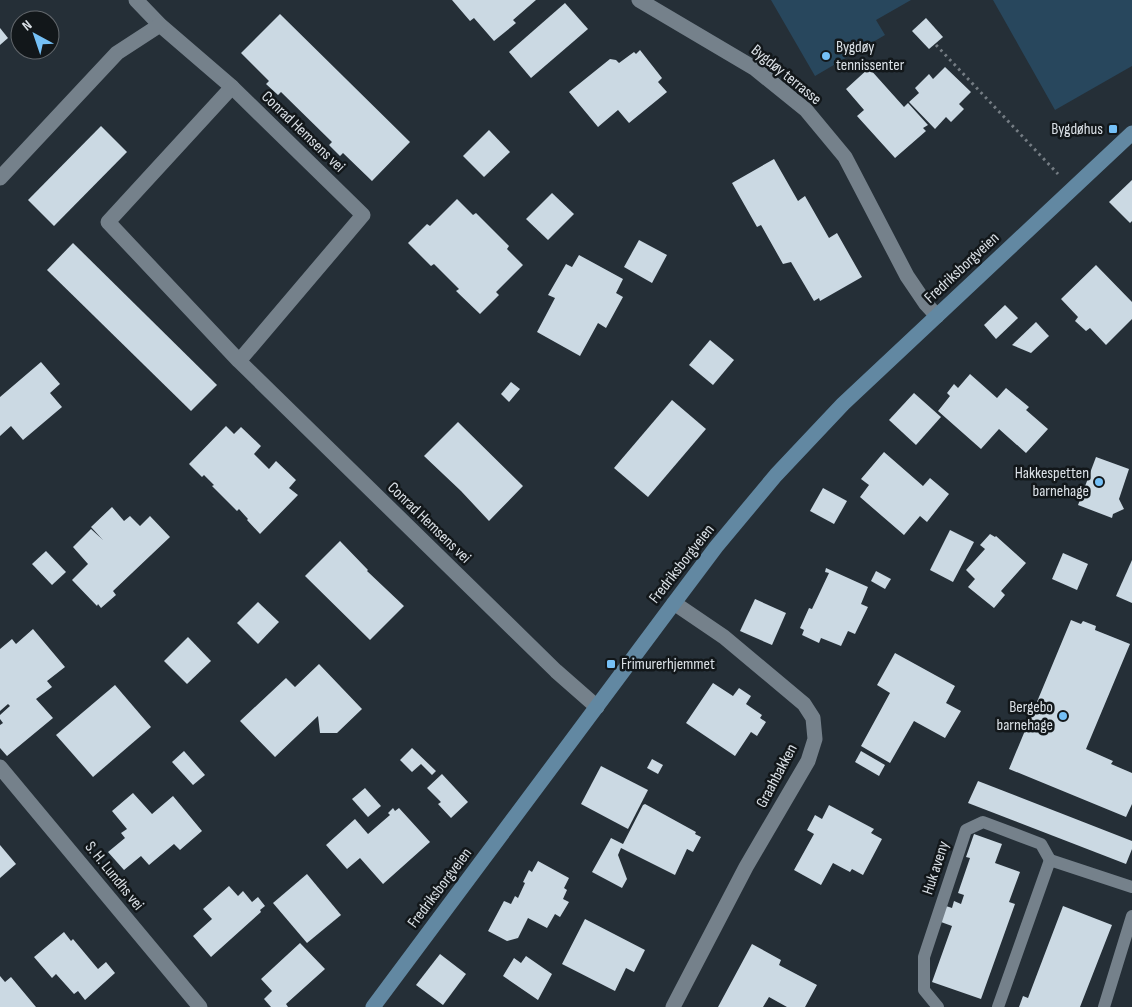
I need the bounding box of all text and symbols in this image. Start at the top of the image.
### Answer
north arrow [10,10,60,60]
text: N [19,17,35,34]
place label: Bygdøy tennissenter [836,38,905,75]
street label: Bygdøy terrasse [747,41,825,109]
marker: Bygdøy tennissenter [820,50,832,62]
street label: Conrad Hemsens vei [257,88,349,177]
place label: Bygdøhus [1051,120,1103,139]
marker: Bygdøhus [1107,123,1119,135]
street label: Fredriksborgveien [921,229,1003,307]
place label: Hakkespetten barnehage [1015,464,1089,501]
marker: Hakkespetten barnehage [1093,476,1105,488]
street label: Conrad Hemsens vei [383,479,475,568]
street label: Fredriksborgveien [645,521,719,607]
place label: Frimurerhjemmet [621,655,715,674]
marker: Frimurerhjemmet [605,658,617,670]
place label: Bergebo barnehage [997,698,1053,735]
marker: Bergebo barnehage [1057,710,1069,722]
street label: Graahbakken [752,741,802,811]
street label: S. H. Lundhs vei [81,838,147,914]
street label: Huk aveny [918,839,954,897]
street label: Fredriksborgveien [404,844,476,932]

